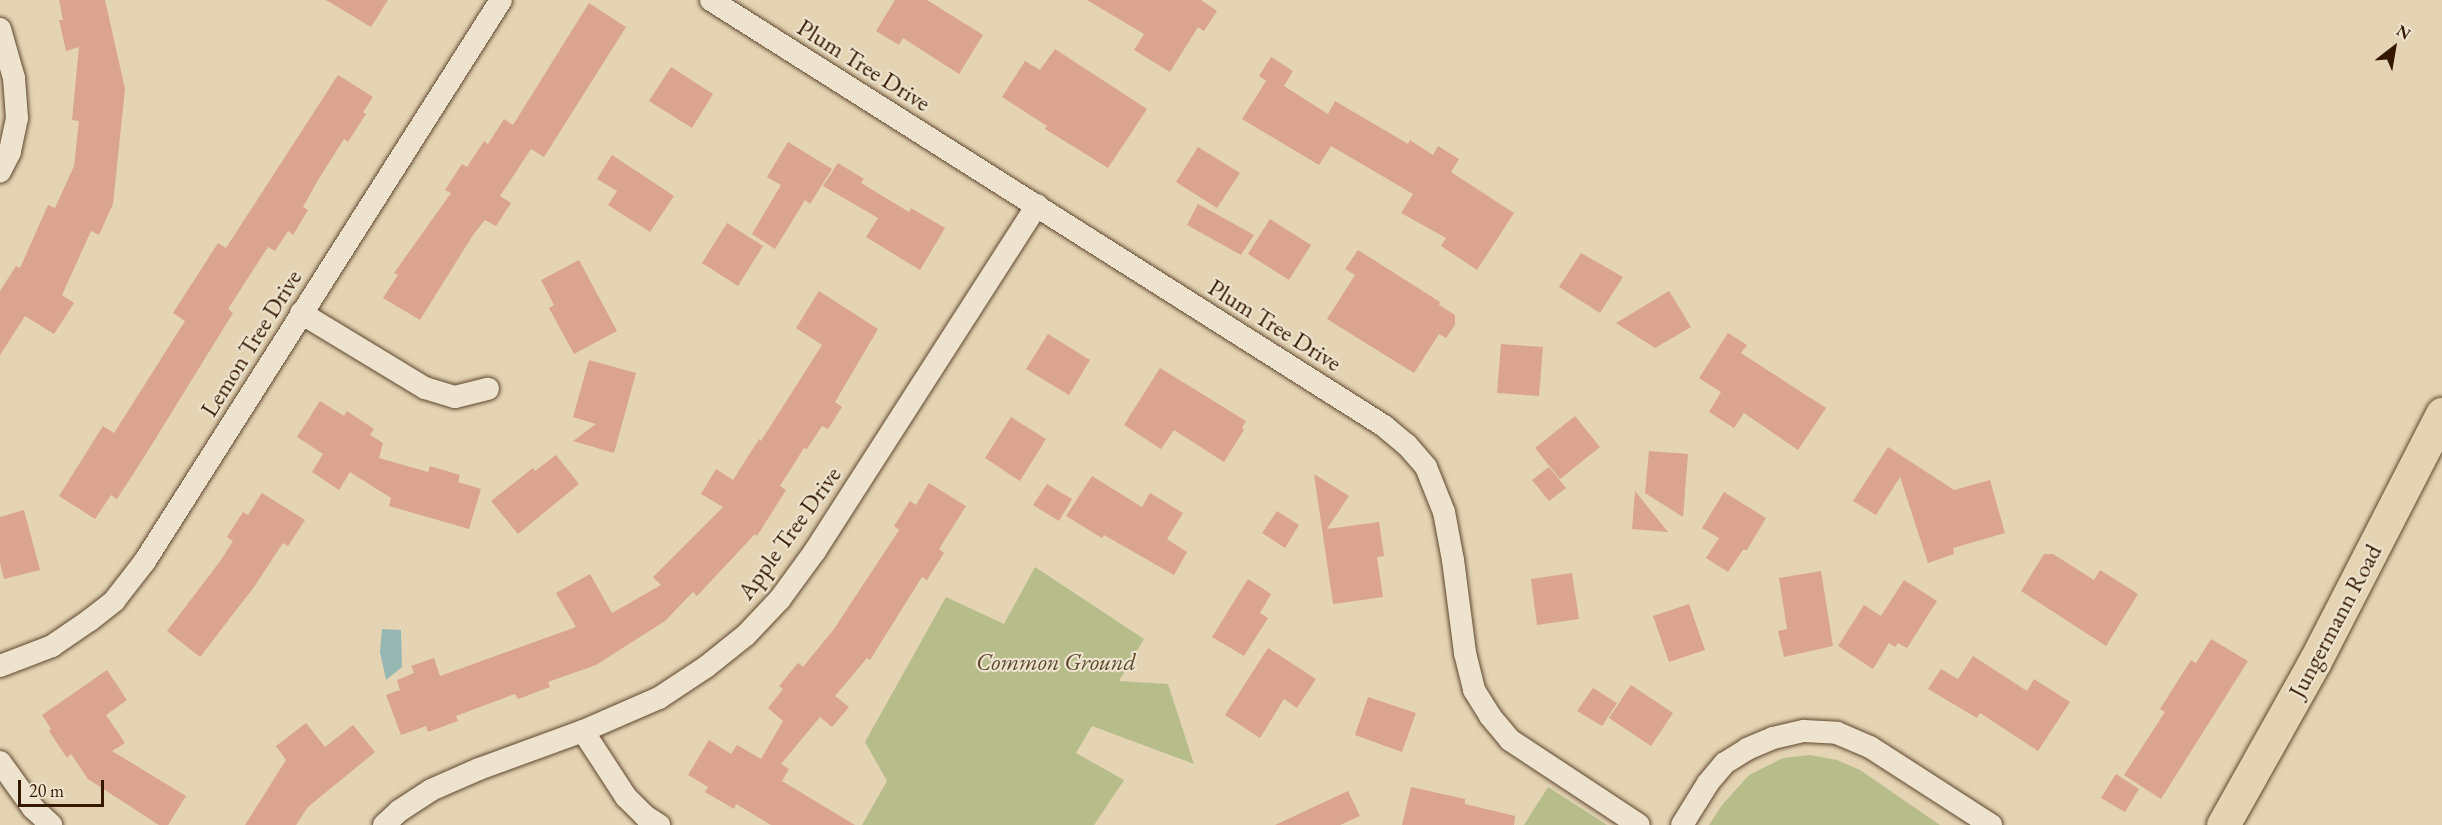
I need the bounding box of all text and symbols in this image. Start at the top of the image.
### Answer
street label: Plum Tree Drive [792,13,936,117]
north arrow [2364,18,2424,78]
text: N [2393,20,2414,44]
street label: Lemon Tree Drive [194,264,308,422]
street label: Plum Tree Drive [1203,273,1347,377]
street label: Apple Tree Drive [731,461,847,605]
street label: Jungermann Road [2282,539,2388,703]
park label: Common Ground [976,648,1136,676]
scale bar [21,768,106,806]
text: 20 m [29,779,64,802]

